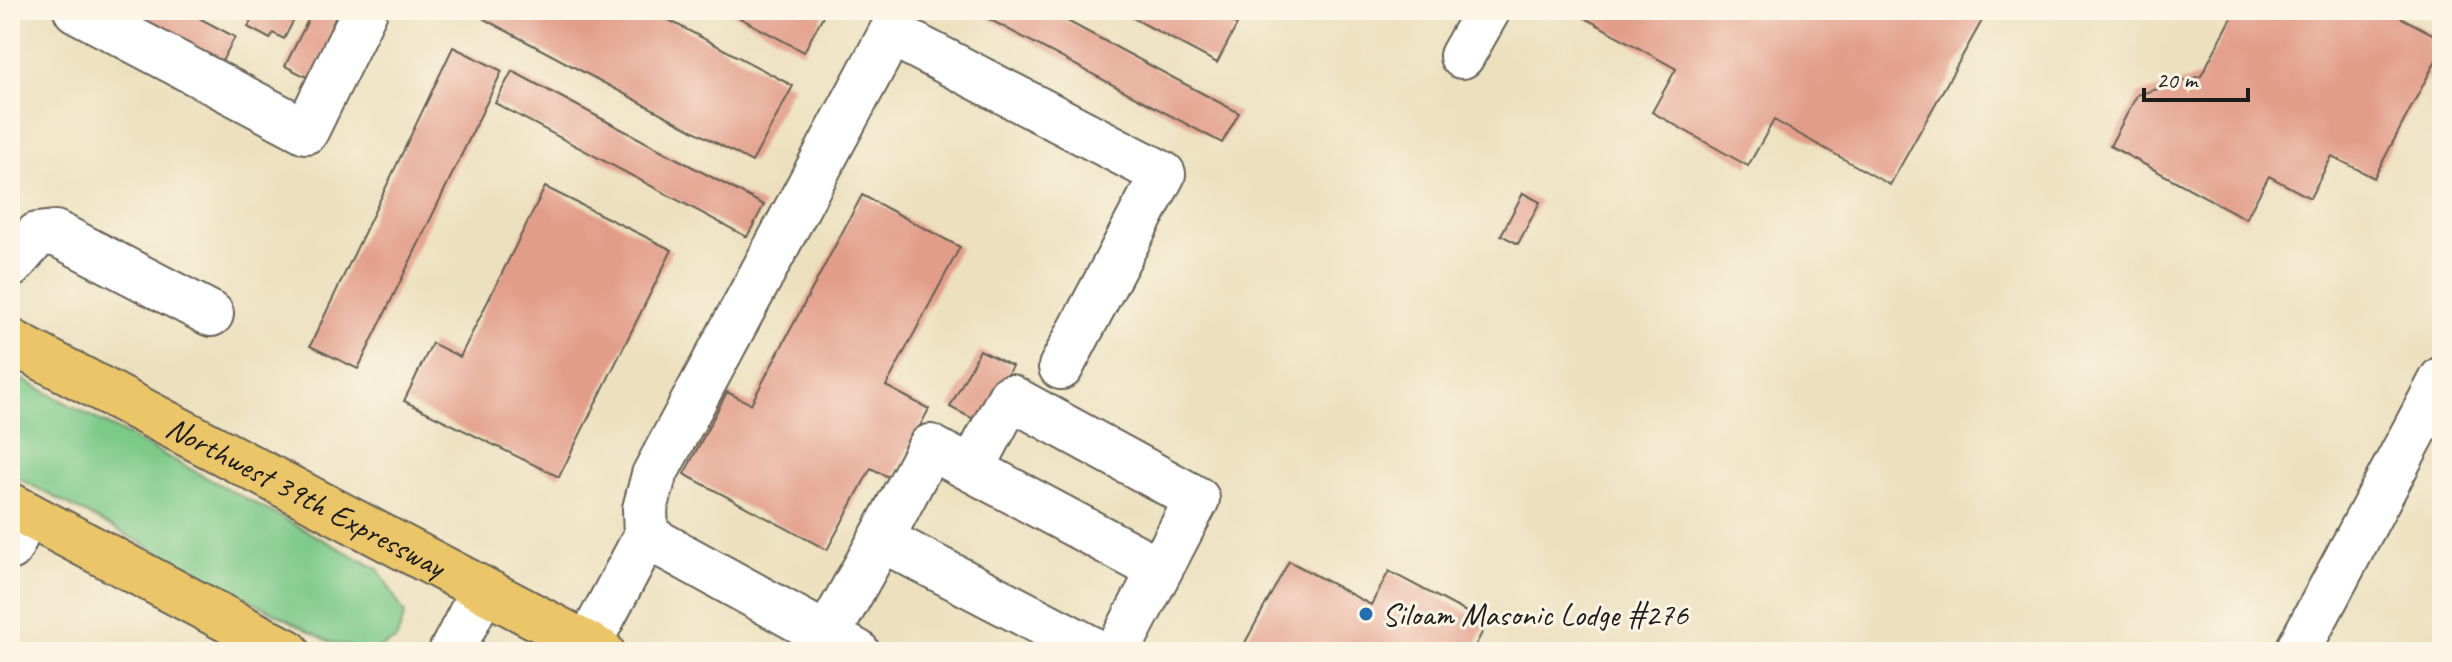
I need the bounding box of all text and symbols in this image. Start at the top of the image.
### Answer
scale bar [2144,52,2248,102]
text: 20 m [2156,65,2199,95]
street label: Northwest 39th Expressway [159,406,455,588]
place label: Siloam Masonic Lodge #276 [1382,594,1690,635]
marker: Siloam Masonic Lodge #276 [1357,605,1375,623]

